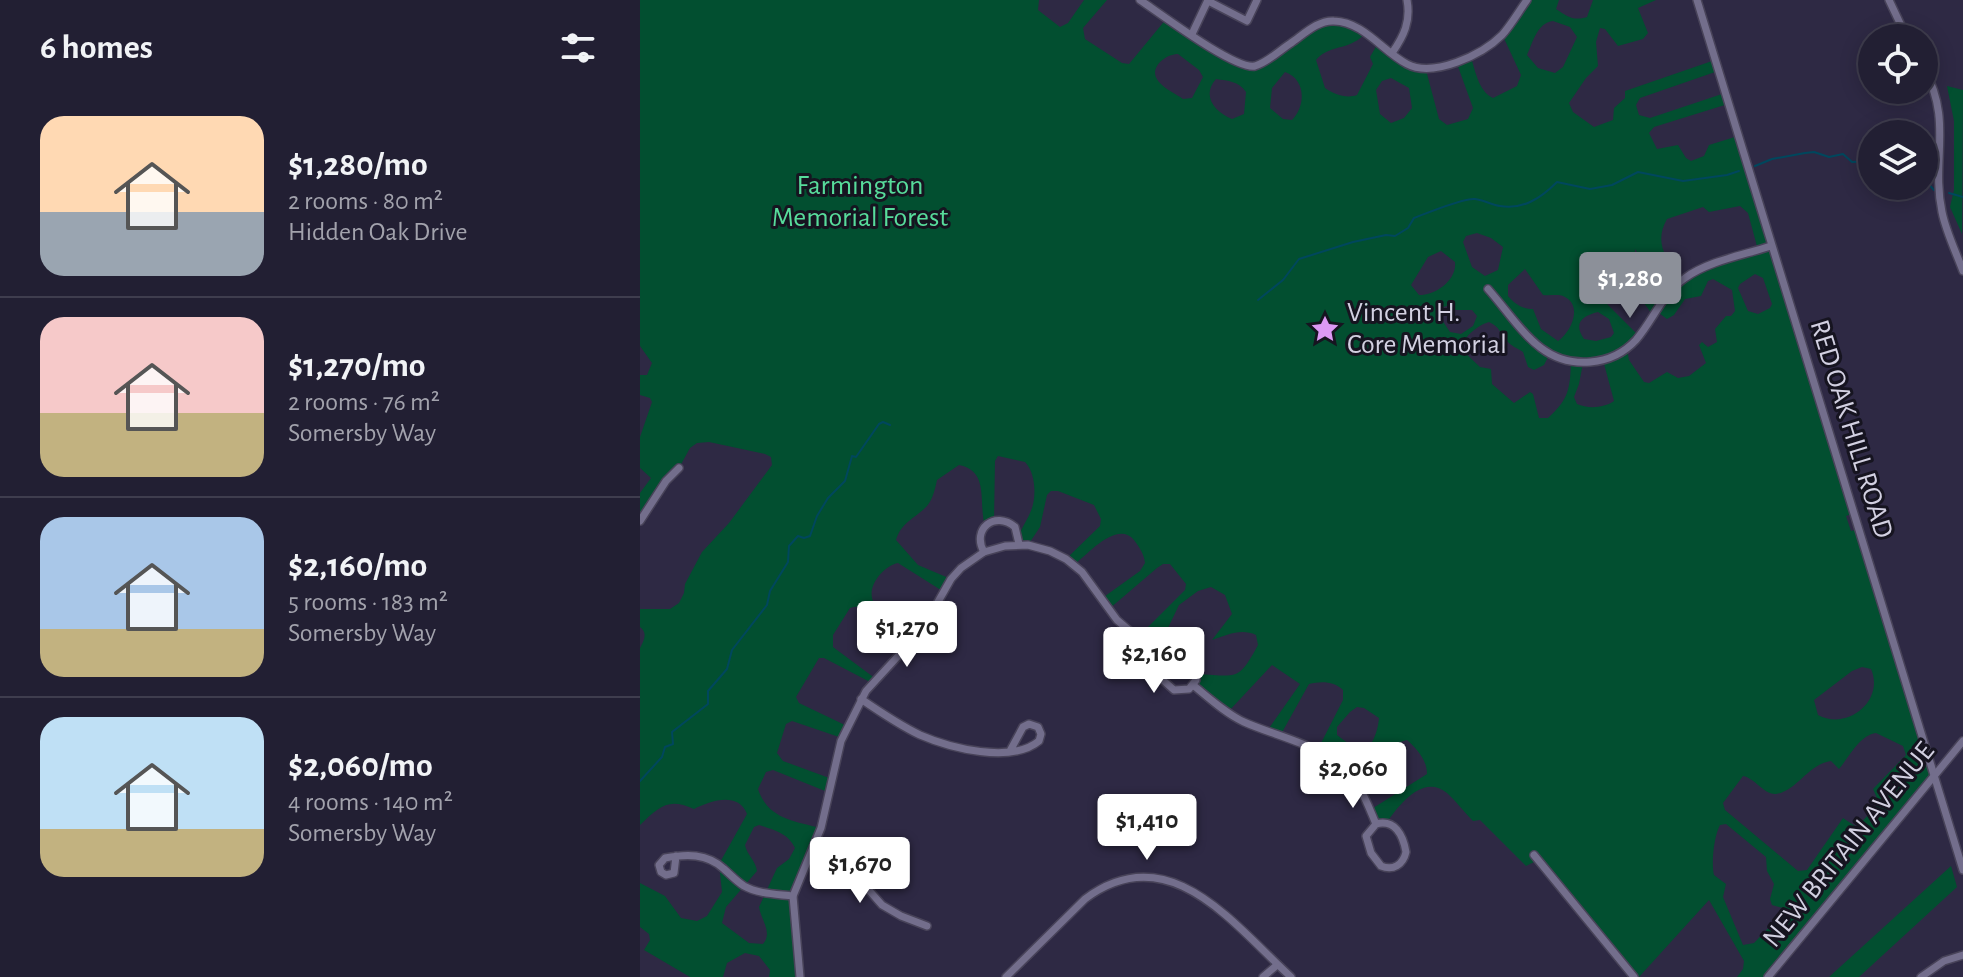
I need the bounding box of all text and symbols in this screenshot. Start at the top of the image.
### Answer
map controls [1858,24,1938,200]
button: locate [1858,24,1938,104]
icon: filters [556,26,600,70]
text: 6 homes [40,31,153,65]
button: layers [1858,120,1938,200]
icon: home [104,148,200,244]
text: $1,280/mo [288,148,428,182]
park label: Farmington Memorial Forest [772,172,948,232]
text: 2 rooms · 80 m² [288,188,443,214]
text: Hidden Oak Drive [288,219,467,245]
pin: $1,280 [1565,252,1695,320]
text: $1,280 [1597,265,1663,291]
place label: Vincent H. Core Memorial [1347,299,1507,359]
place icon: Vincent H. Core Memorial [1310,314,1340,344]
street label: RED OAK HILL ROAD [1804,316,1898,542]
icon: home [104,349,200,445]
text: $1,270/mo [288,349,426,383]
text: 2 rooms · 76 m² [288,389,440,415]
text: Somersby Way [288,420,436,446]
icon: home [104,549,200,645]
text: $2,160/mo [288,549,427,583]
text: 5 rooms · 183 m² [288,589,448,615]
pin: $1,270 [842,601,972,669]
text: $1,270 [875,614,939,640]
text: Somersby Way [288,620,436,646]
pin: $2,160 [1089,627,1219,695]
text: $2,160 [1121,640,1187,666]
street label: NEW BRITAIN AVENUE [1758,737,1940,953]
pin: $2,060 [1288,742,1418,810]
icon: home [104,749,200,845]
text: $2,060/mo [288,749,433,783]
text: $2,060 [1318,755,1388,781]
text: 4 rooms · 140 m² [288,789,453,815]
pin: $1,410 [1082,794,1212,862]
text: $1,410 [1116,807,1179,833]
text: Somersby Way [288,820,436,846]
pin: $1,670 [795,837,925,905]
text: $1,670 [828,850,892,876]

